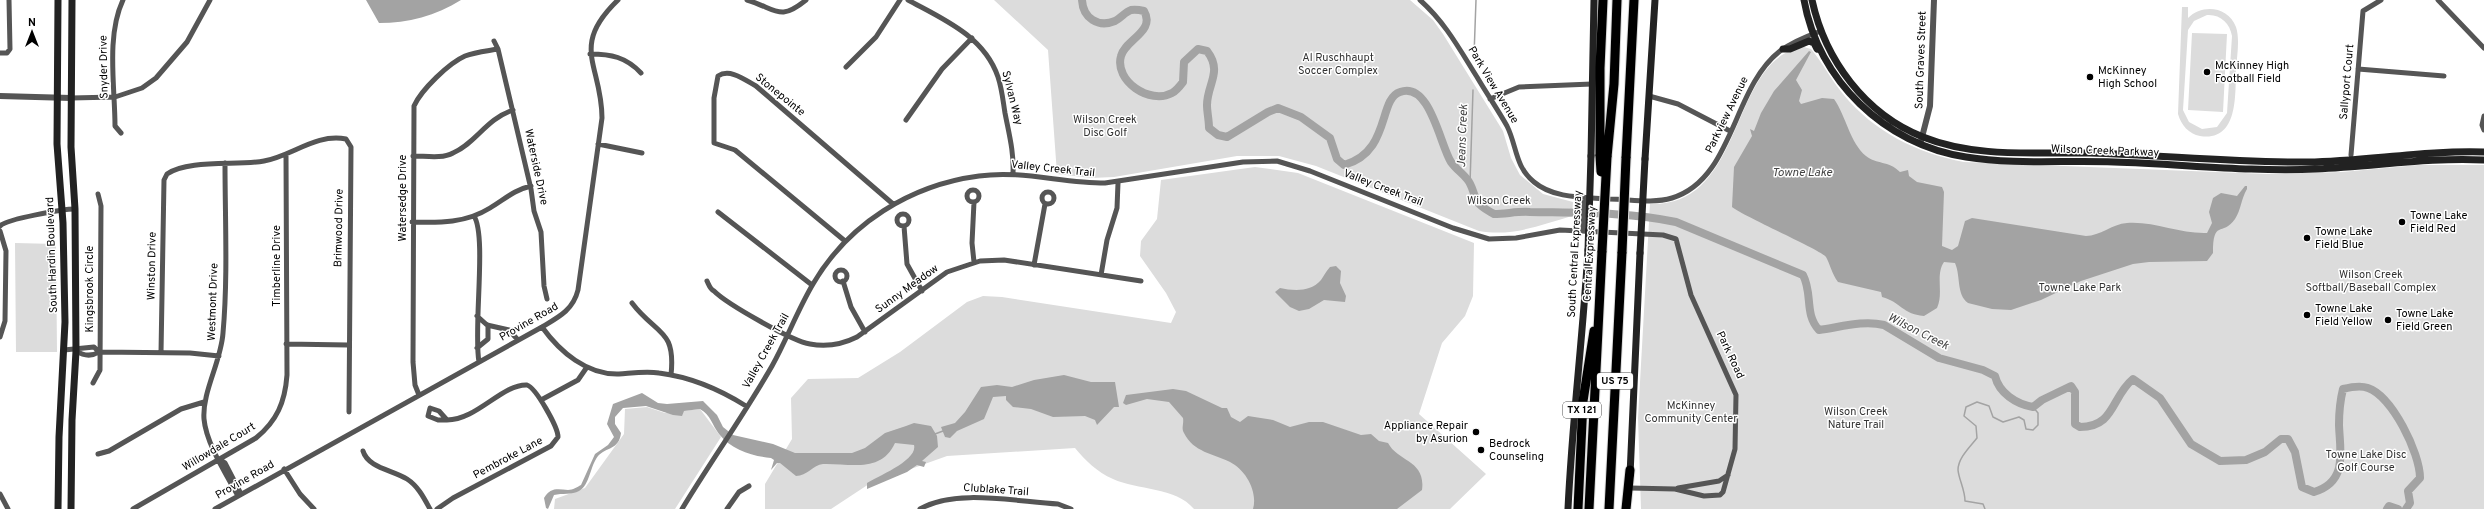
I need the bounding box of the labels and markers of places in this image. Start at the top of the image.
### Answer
place label: McKinney High Football Field [2215,59,2289,86]
place label: McKinney High School [2098,64,2157,91]
marker: McKinney High Football Field [2202,67,2212,77]
marker: McKinney High School [2085,72,2095,82]
place label: Towne Lake Field Red [2410,209,2468,236]
marker: Towne Lake Field Red [2397,217,2407,227]
place label: Towne Lake Field Blue [2315,225,2373,252]
marker: Towne Lake Field Blue [2302,233,2312,243]
place label: Towne Lake Field Yellow [2315,302,2373,329]
place label: Towne Lake Field Green [2396,307,2454,334]
marker: Towne Lake Field Yellow [2302,310,2312,320]
marker: Towne Lake Field Green [2383,315,2393,325]
place label: Appliance Repair by Asurion [1384,419,1469,446]
marker: Appliance Repair by Asurion [1471,427,1481,437]
place label: Bedrock Counseling [1489,437,1544,464]
marker: Bedrock Counseling [1476,445,1486,455]

